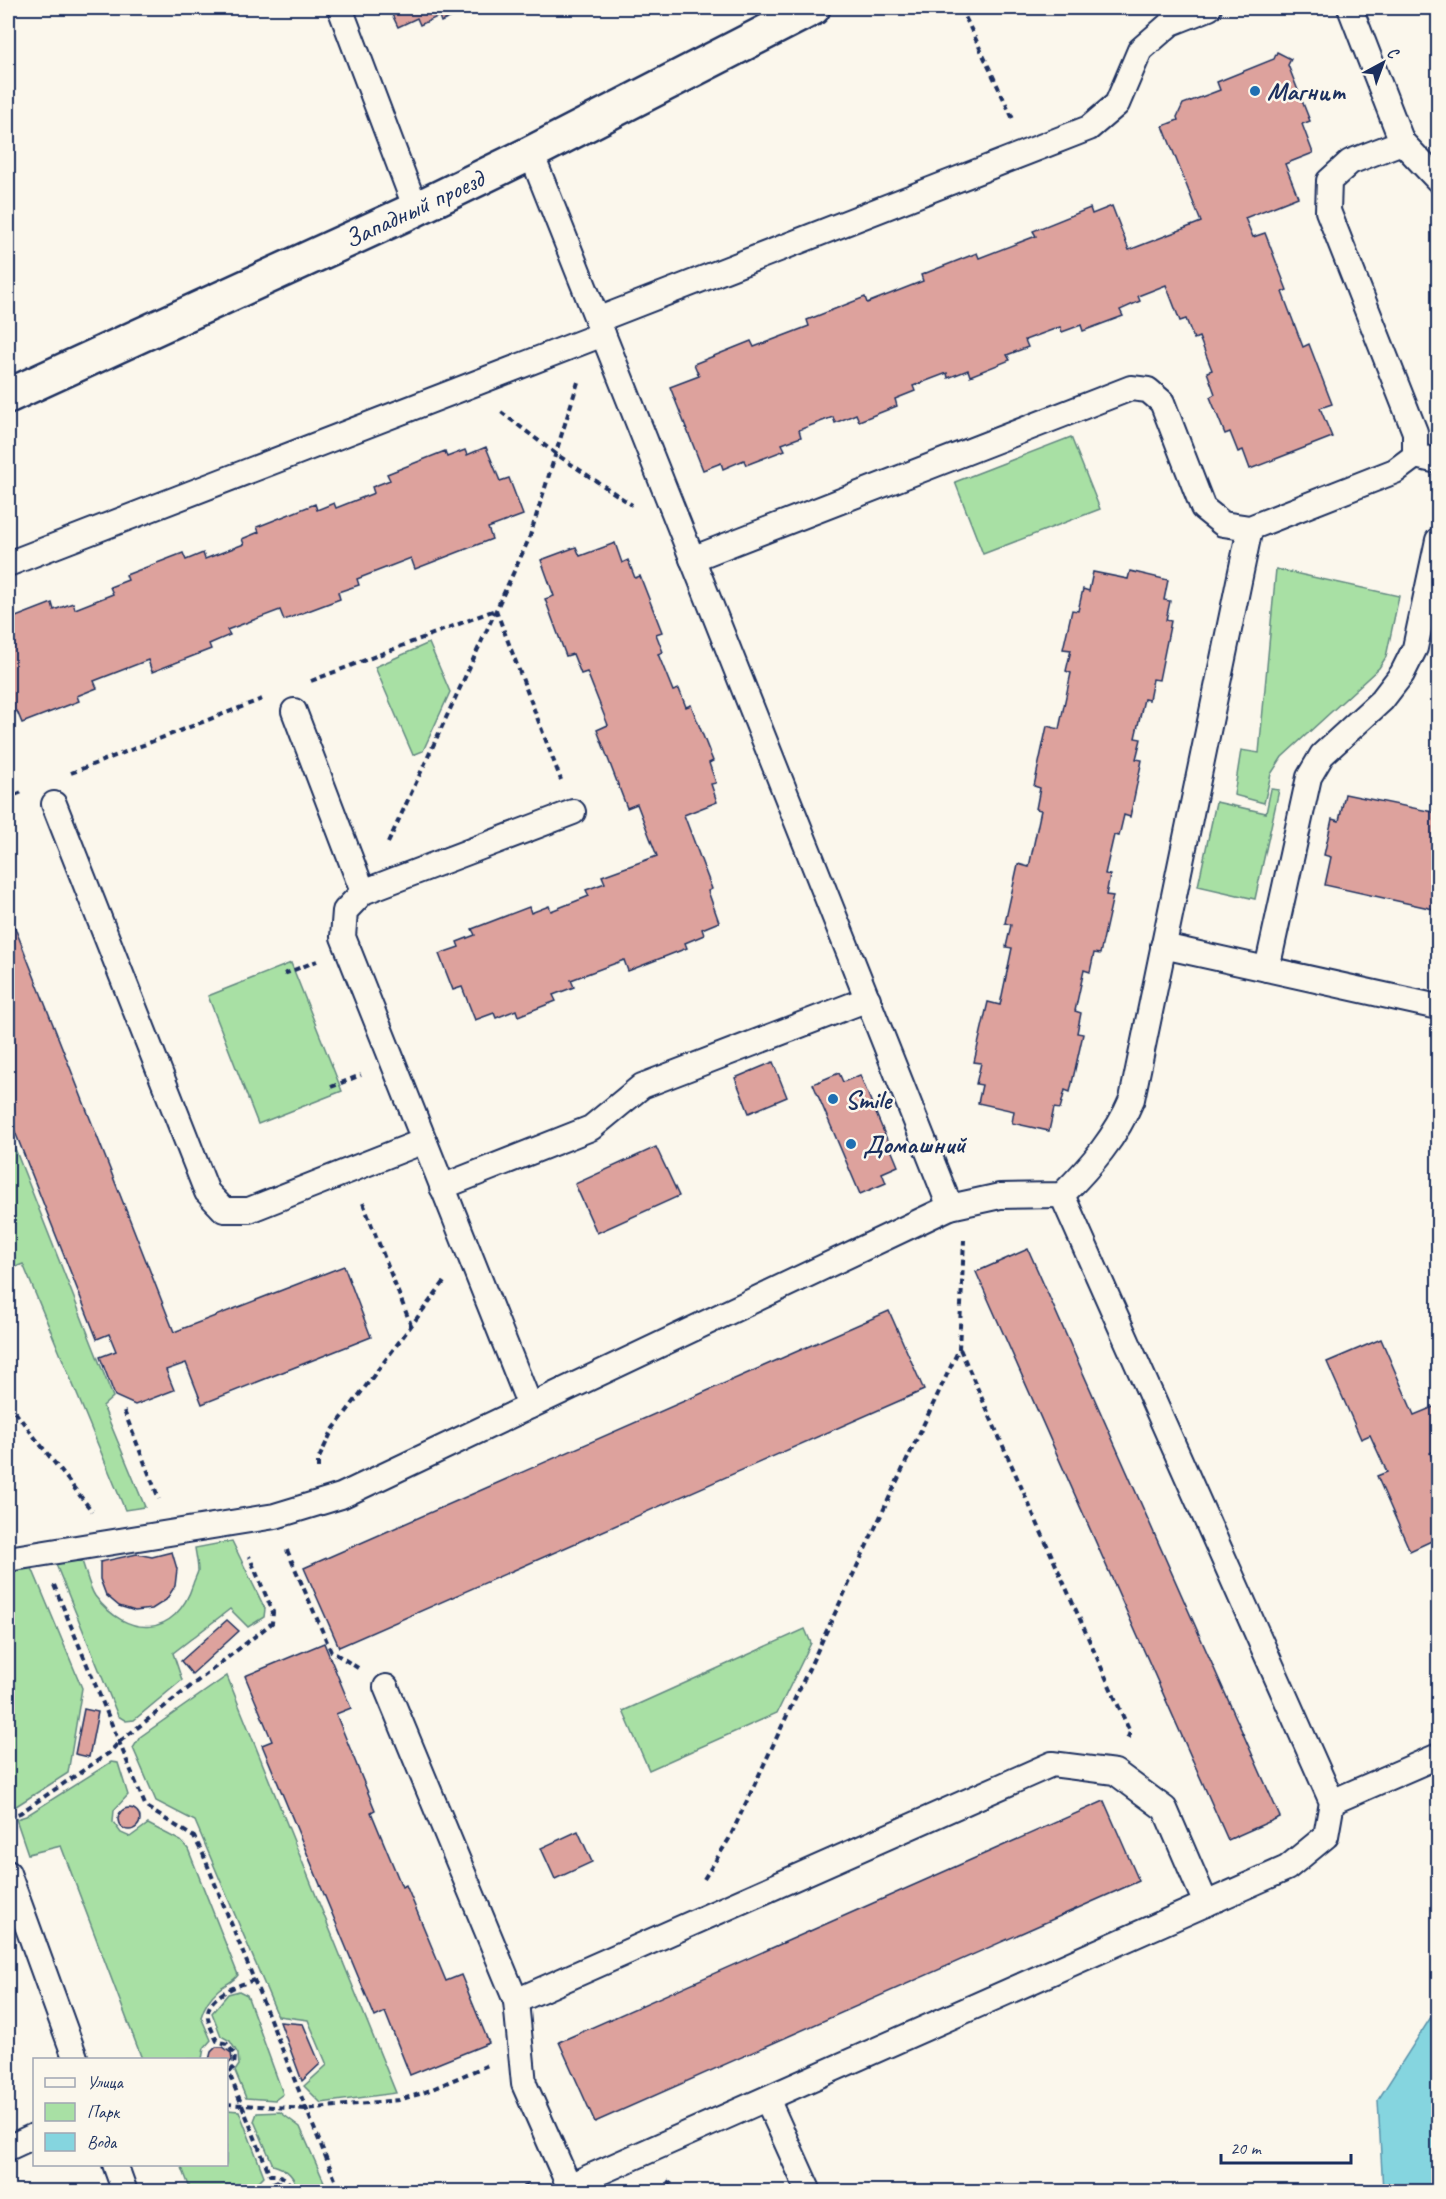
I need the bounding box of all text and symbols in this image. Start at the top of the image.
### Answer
north arrow [1353,33,1413,93]
text: С [1383,42,1403,64]
place label: Магнит [1267,75,1347,108]
marker: Магнит [1248,84,1262,98]
street label: Западный проезд [339,161,492,256]
place label: Smile [845,1083,893,1116]
marker: Smile [826,1092,840,1106]
place label: Домашний [863,1128,967,1161]
marker: Домашний [844,1137,858,1151]
legend [33,2058,228,2166]
text: Улица [87,2071,124,2093]
text: Парк [87,2101,121,2123]
scale bar [1221,2127,1352,2165]
text: Вода [87,2131,118,2153]
text: 20 m [1230,2137,1263,2159]

